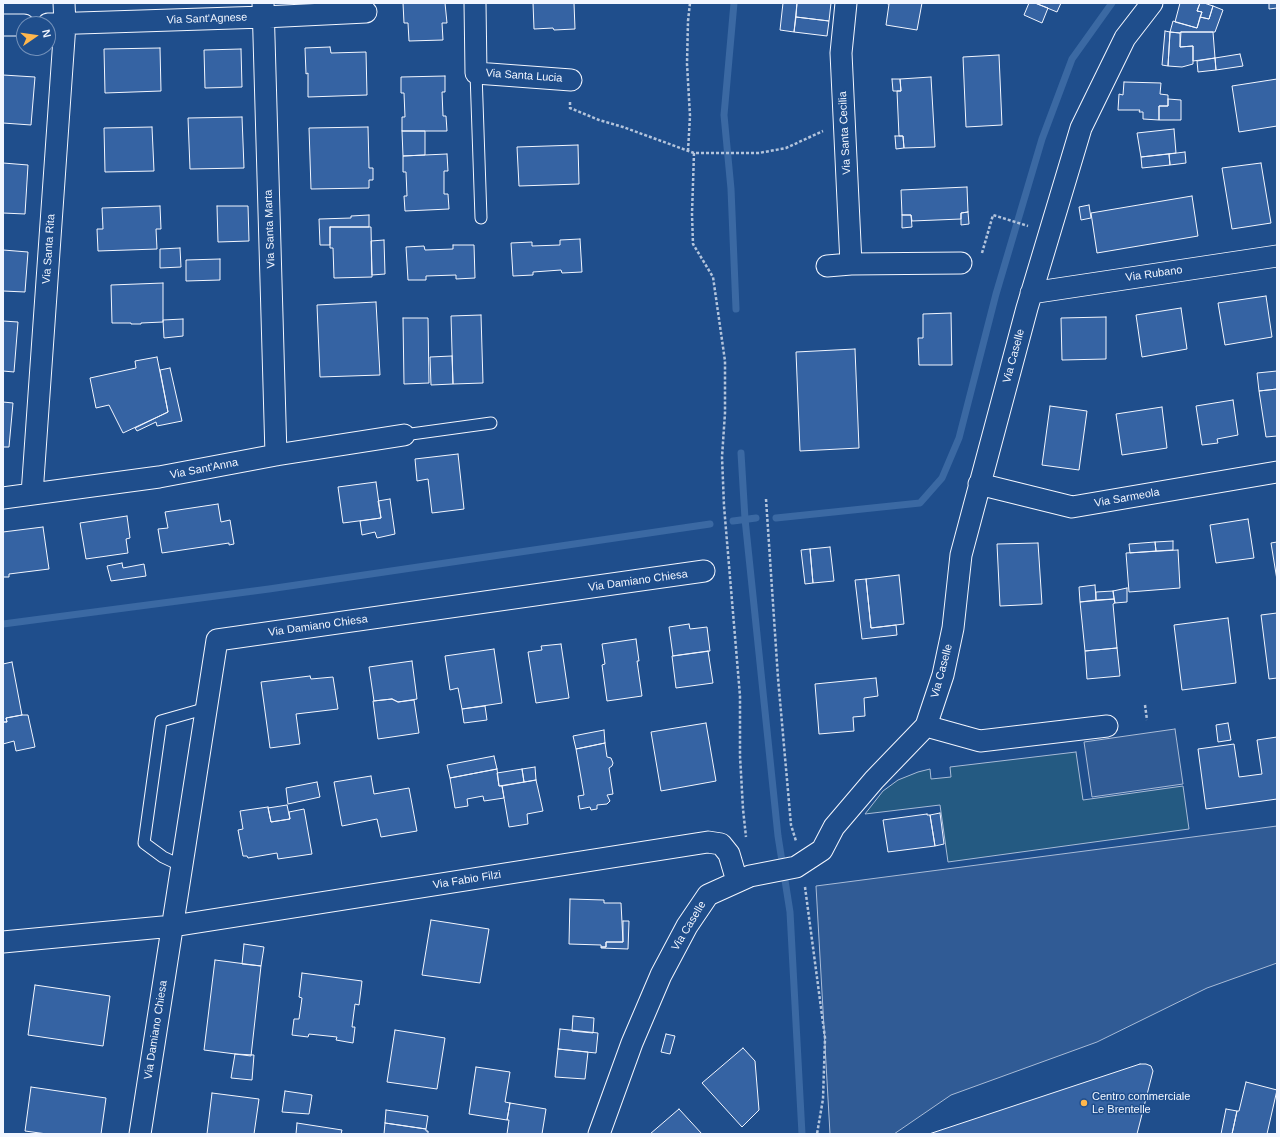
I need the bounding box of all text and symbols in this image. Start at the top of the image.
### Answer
street label: Via Sant'Agnese [166,11,248,27]
north arrow [16,16,56,56]
text: N [40,28,53,39]
street label: Via Santa Lucia [485,67,563,85]
street label: Via Santa Cecilia [836,91,854,175]
street label: Via Santa Marta [262,189,278,269]
street label: Via Santa Rita [40,214,58,284]
street label: Via Rubano [1125,263,1183,285]
street label: Via Caselle [1000,328,1028,384]
street label: Via Sant'Anna [169,456,239,482]
street label: Via Sarmeola [1093,486,1161,510]
street label: Via Damiano Chiesa [588,568,688,594]
street label: Via Damiano Chiesa [268,613,368,639]
street label: Via Caselle [928,643,956,699]
street label: Via Fabio Filzi [432,868,502,892]
street label: Via Caselle [669,899,709,953]
street label: Via Damiano Chiesa [142,980,170,1080]
place label: Centro commerciale Le Brentelle [1092,1090,1190,1116]
marker: Centro commerciale Le Brentelle [1079,1098,1089,1108]

